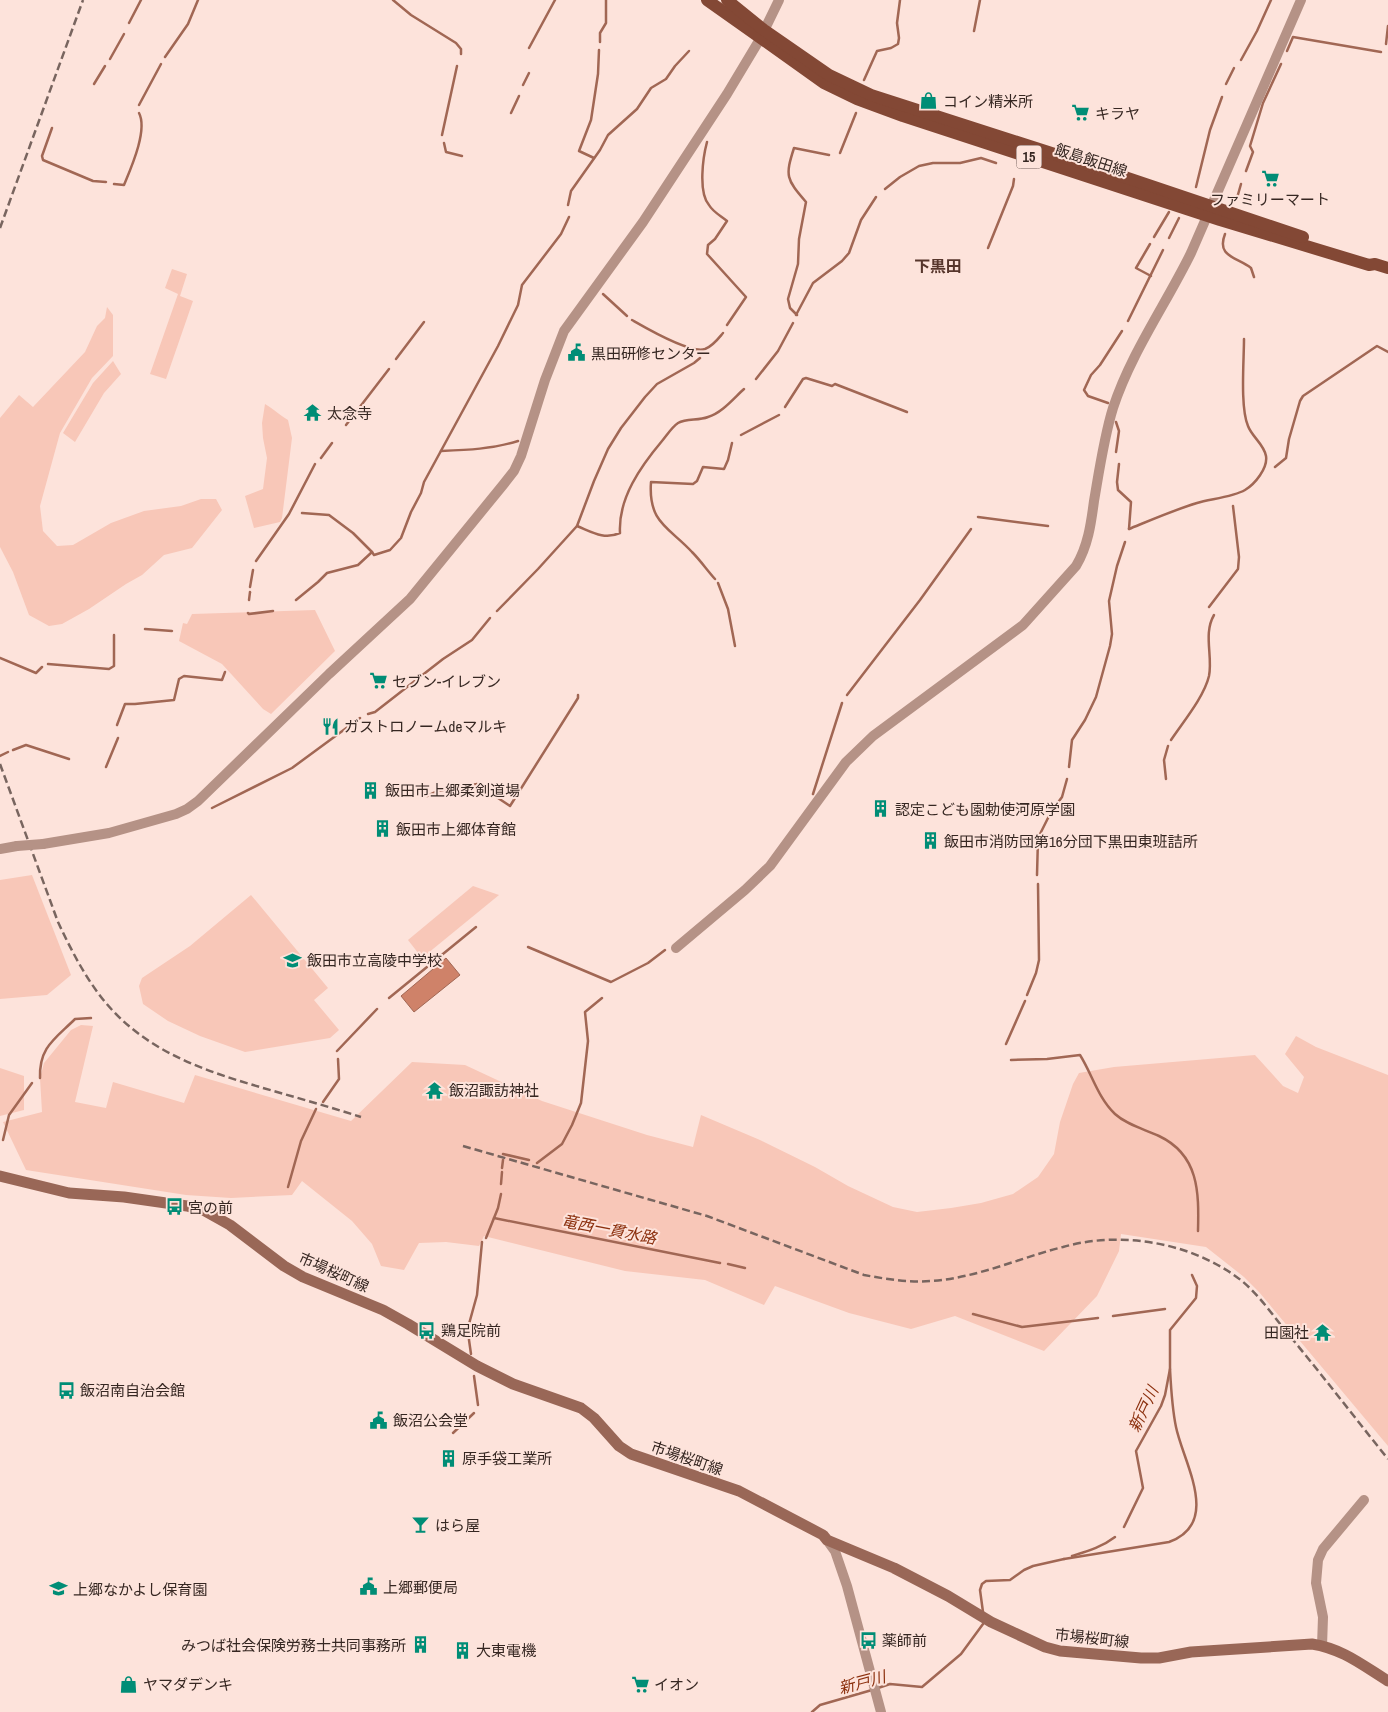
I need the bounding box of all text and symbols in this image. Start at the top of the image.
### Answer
shop icon: コイン精米所 [919,91,939,111]
place label: コイン精米所 [943,91,1033,112]
supermarket icon: キラヤ [1071,103,1091,123]
place label: キラヤ [1095,103,1140,124]
street label: 飯島飯田線 [1052,138,1130,182]
road number: 15 [1016,146,1042,168]
supermarket icon: ファミリーマート [1260,168,1280,188]
place label: ファミリーマート [1210,189,1330,210]
district label: 下黒田 [914,255,962,277]
public building icon: 黒田研修センター [567,343,587,363]
place label: 黒田研修センター [591,343,711,364]
temple icon: 太念寺 [303,403,323,423]
place label: 太念寺 [327,403,372,424]
supermarket icon: セブン-イレブン [368,671,388,691]
place label: セブン-イレブン [392,671,501,692]
restaurant icon: ガストロノームdeマルキ [320,716,340,736]
place label: ガストロノームdeマルキ [344,716,507,737]
building icon: 飯田市上郷柔剣道場 [361,780,381,800]
place label: 飯田市上郷柔剣道場 [385,780,520,801]
building icon: 認定こども園勅使河原学園 [871,799,891,819]
place label: 認定こども園勅使河原学園 [895,799,1075,820]
building icon: 飯田市上郷体育館 [372,819,392,839]
place label: 飯田市上郷体育館 [396,819,516,840]
building icon: 飯田市消防団第16分団下黒田東班詰所 [920,831,940,851]
place label: 飯田市消防団第16分団下黒田東班詰所 [944,831,1198,852]
school or university icon: 飯田市立高陵中学校 [283,950,303,970]
place label: 飯田市立高陵中学校 [307,950,442,971]
temple icon: 飯沼諏訪神社 [425,1080,445,1100]
place label: 飯沼諏訪神社 [449,1080,539,1101]
bus stop icon: 宮の前 [164,1197,184,1217]
place label: 宮の前 [188,1197,233,1218]
water label: 竜西一貫水路 [560,1209,660,1249]
street label: 市場桜町線 [295,1247,373,1297]
bus stop icon: 鶏足院前 [417,1320,437,1340]
place label: 鶏足院前 [441,1320,501,1341]
place label: 田園社 [1264,1322,1309,1343]
temple icon: 田園社 [1313,1322,1333,1342]
bus stop icon: 飯沼南自治会館 [56,1380,76,1400]
place label: 飯沼南自治会館 [80,1380,185,1401]
water label: 新戸川 [1123,1381,1164,1435]
public building icon: 飯沼公会堂 [369,1410,389,1430]
place label: 飯沼公会堂 [393,1410,468,1431]
street label: 市場桜町線 [648,1436,726,1480]
building icon: 原手袋工業所 [438,1448,458,1468]
place label: 原手袋工業所 [462,1448,552,1469]
bar icon: はら屋 [411,1515,431,1535]
place label: はら屋 [435,1515,480,1536]
public building icon: 上郷郵便局 [359,1577,379,1597]
place label: 上郷郵便局 [383,1577,458,1598]
school or university icon: 上郷なかよし保育園 [49,1579,69,1599]
place label: 上郷なかよし保育園 [73,1579,207,1600]
street label: 市場桜町線 [1054,1624,1130,1652]
bus stop icon: 薬師前 [858,1630,878,1650]
place label: 薬師前 [882,1630,927,1651]
place label: みつば社会保険労務士共同事務所 [181,1635,406,1656]
building icon: みつば社会保険労務士共同事務所 [410,1635,430,1655]
building icon: 大東電機 [452,1640,472,1660]
place label: 大東電機 [476,1640,536,1661]
water label: 新戸川 [836,1665,890,1699]
shop icon: ヤマダデンキ [119,1674,139,1694]
place label: ヤマダデンキ [143,1674,233,1695]
supermarket icon: イオン [630,1674,650,1694]
place label: イオン [654,1674,699,1695]

